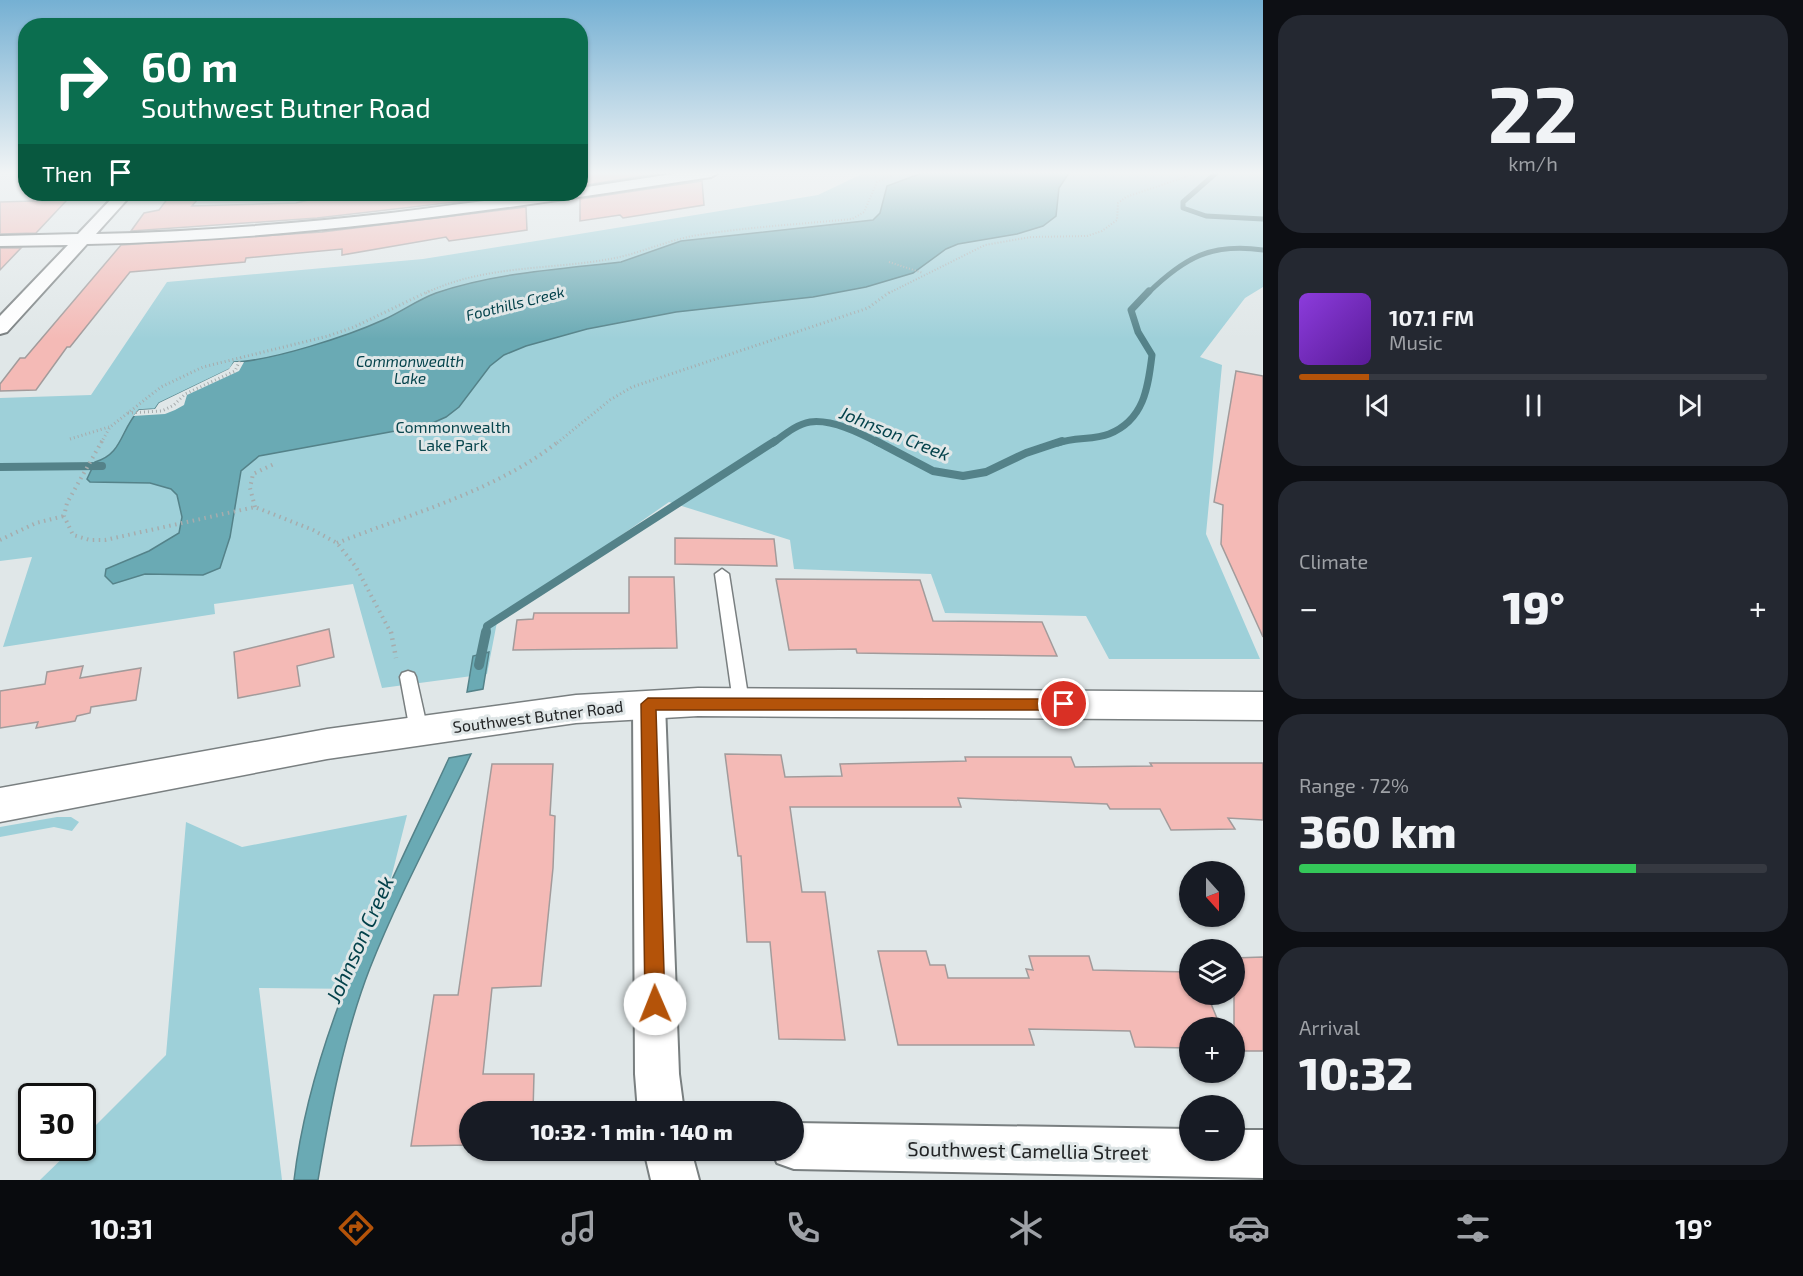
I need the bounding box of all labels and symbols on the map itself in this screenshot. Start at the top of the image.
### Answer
water label: Foothills Creek [464,282,566,324]
water label: Commonwealth Lake [356,352,464,387]
water label: Johnson Creek [836,401,953,465]
park label: Commonwealth Lake Park [395,417,511,454]
pin [1038,678,1089,729]
street label: Southwest Butner Road [452,696,624,736]
north arrow [1179,861,1245,927]
water label: Johnson Creek [319,872,398,1007]
position arrow [623,972,687,1036]
speed limit sign: 30 [18,1083,96,1161]
street label: Southwest Camellia Street [907,1136,1149,1164]

